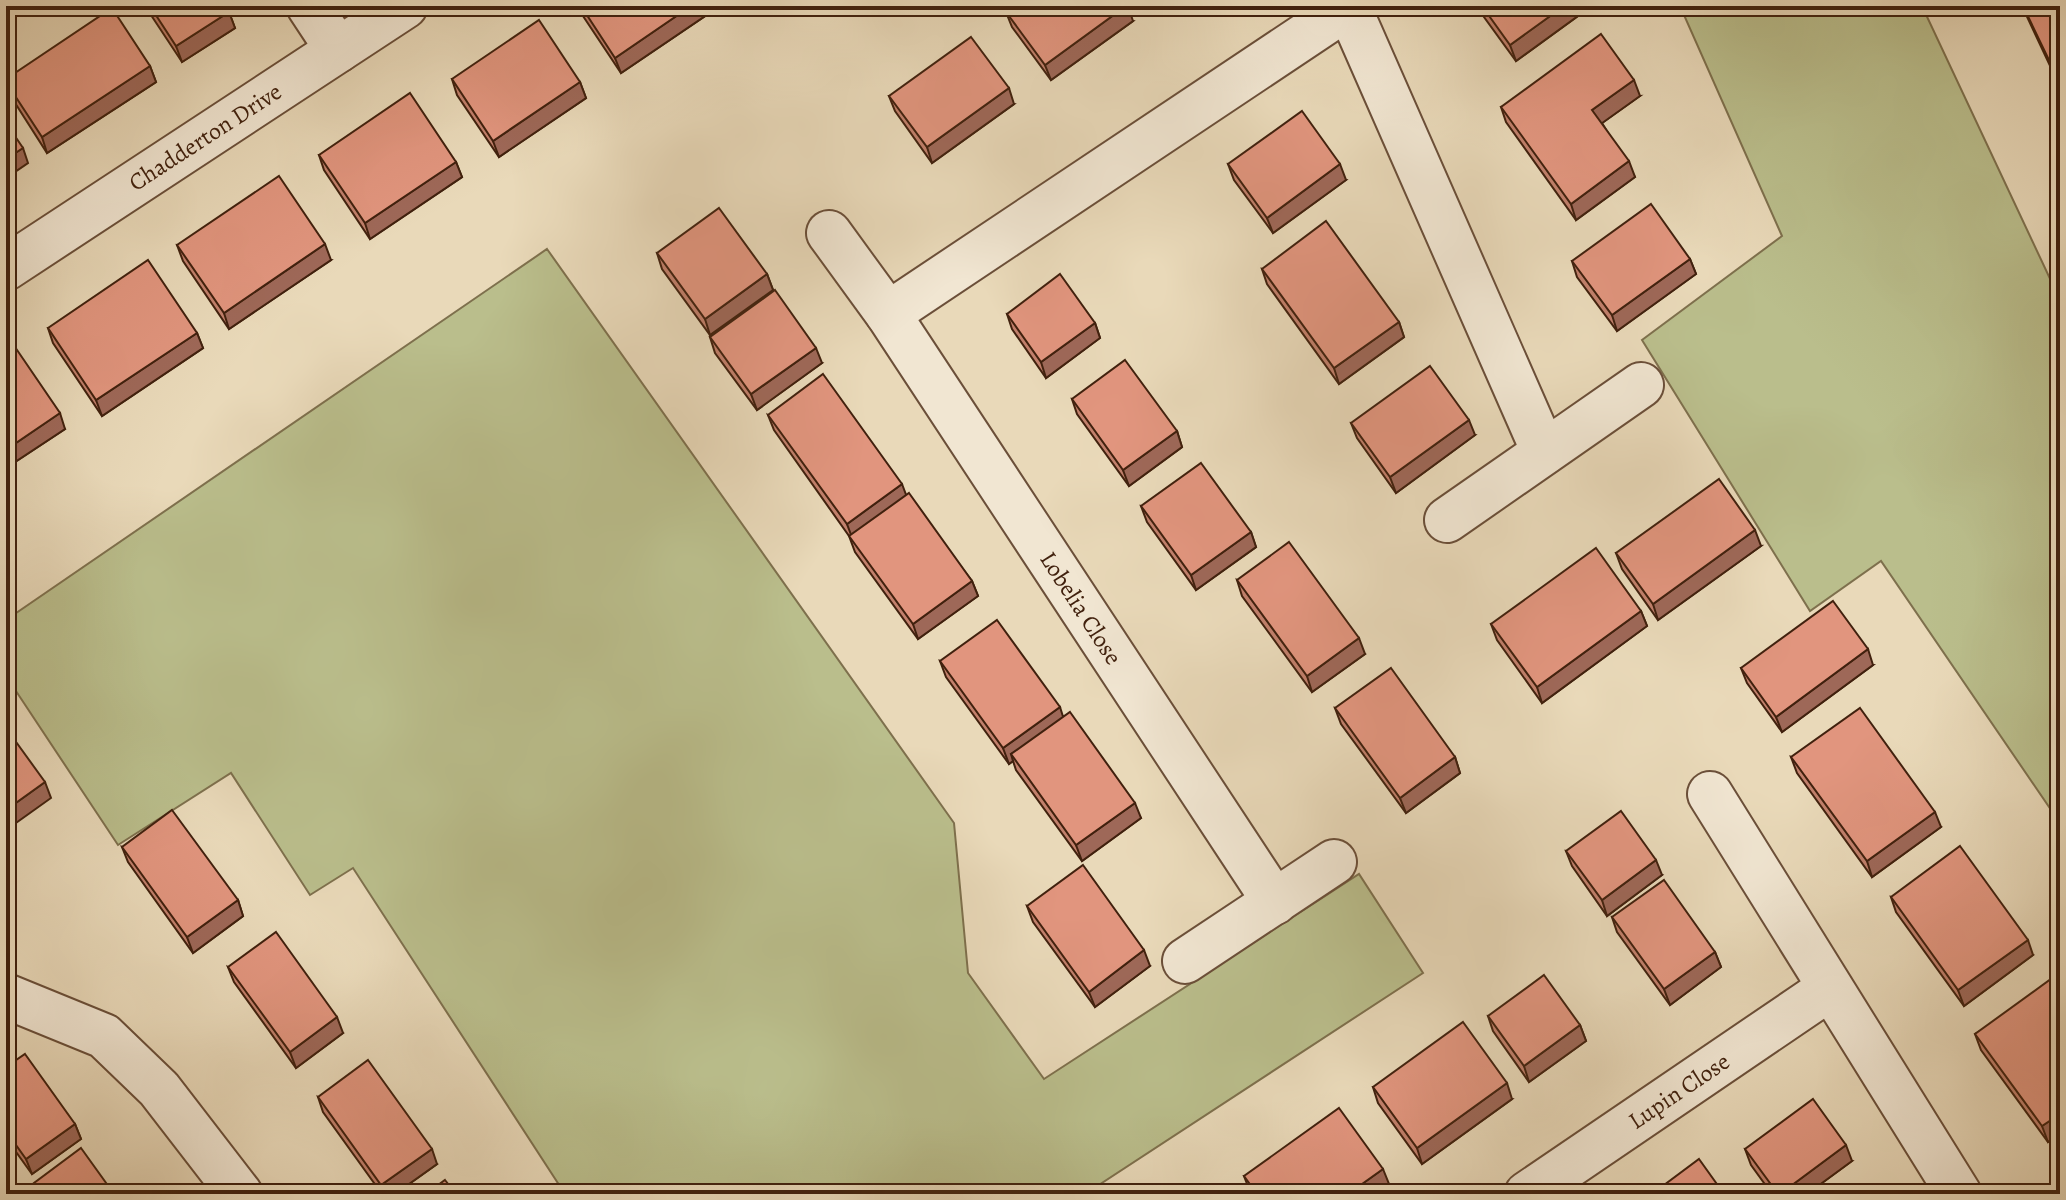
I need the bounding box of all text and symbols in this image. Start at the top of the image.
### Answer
street label: Chadderton Drive [122,76,288,198]
street label: Lobelia Close [1032,545,1130,671]
street label: Lupin Close [1622,1045,1736,1137]

